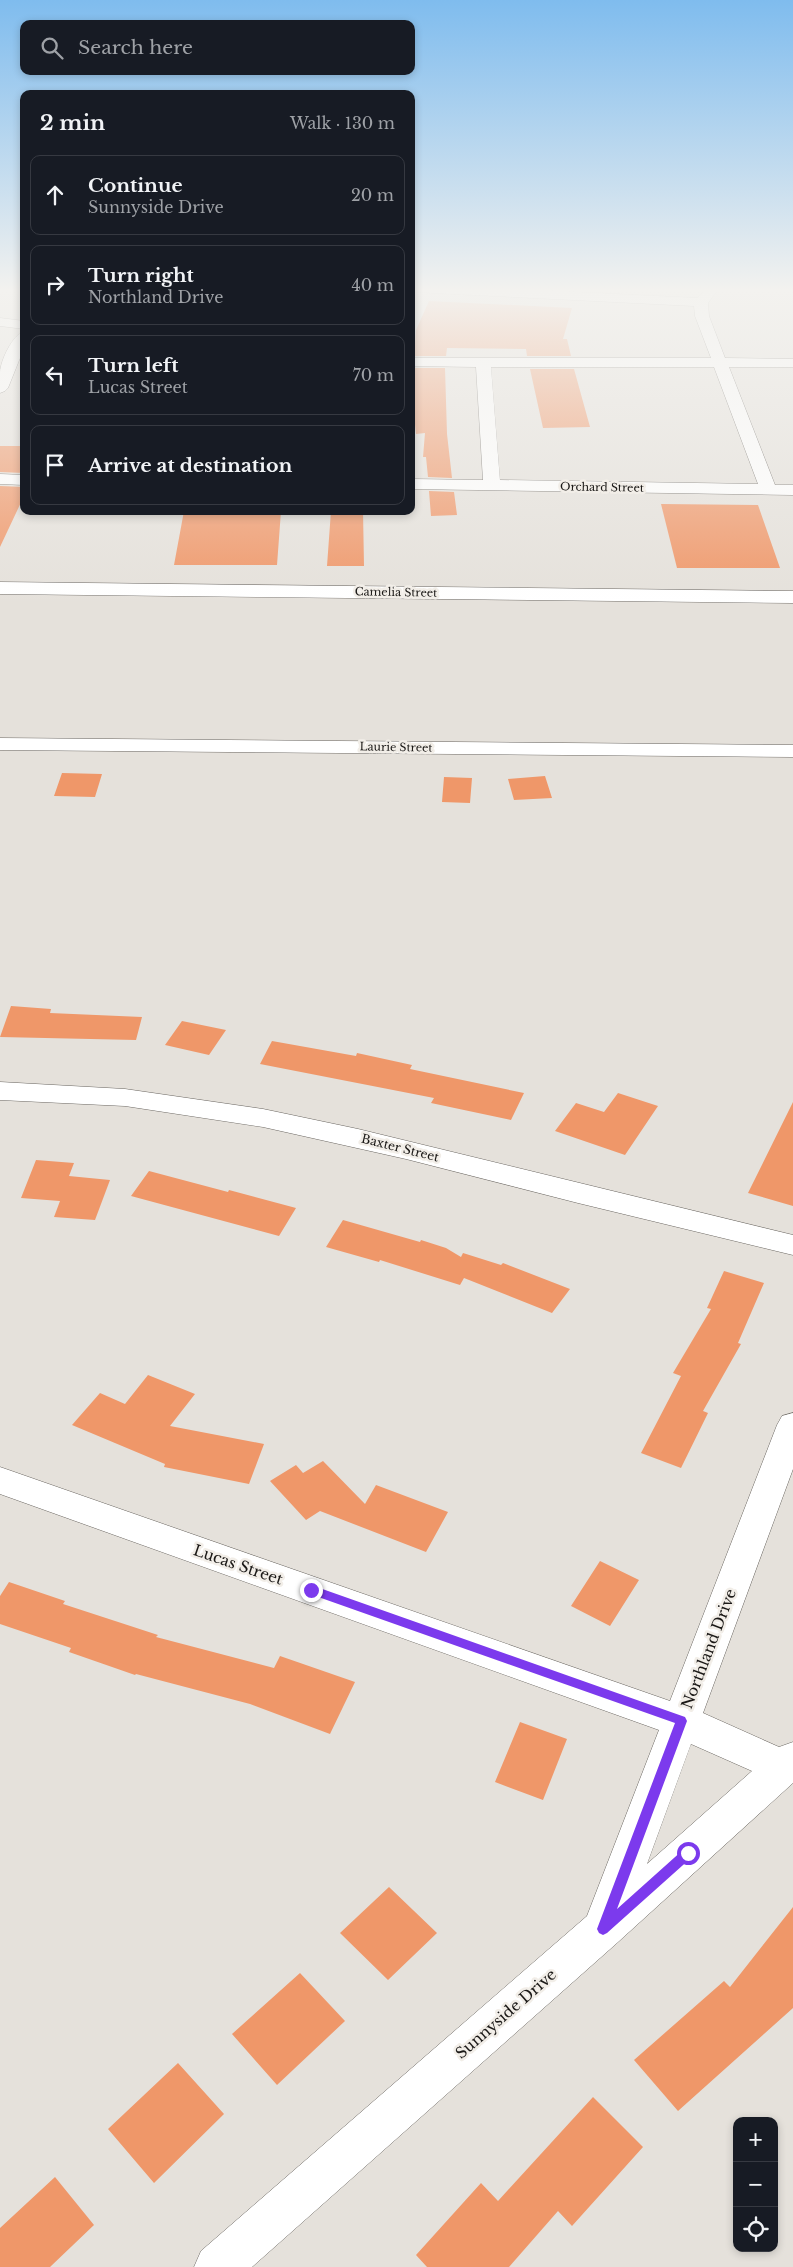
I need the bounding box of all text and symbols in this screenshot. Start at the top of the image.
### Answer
search box [20,20,415,75]
icon: search [38,34,66,62]
text: Search here [78,36,193,59]
text: 2 min [40,110,105,136]
text: Walk · 130 m [290,113,395,133]
text: Continue [88,174,183,197]
icon: ahead [41,181,69,209]
text: 20 m [351,185,394,205]
text: Sunnyside Drive [88,197,224,217]
text: Turn right [88,264,194,287]
icon: right [41,271,69,299]
text: 40 m [351,275,394,295]
text: Northland Drive [88,287,223,307]
text: Turn left [88,354,179,377]
icon: left [41,361,69,389]
text: 70 m [353,365,394,385]
text: Lucas Street [88,377,188,397]
icon: arrive [41,451,69,479]
text: Arrive at destination [88,454,292,477]
street label: Orchard Street [560,479,645,495]
street label: Camelia Street [355,584,438,600]
street label: Laurie Street [359,739,433,755]
street label: Baxter Street [360,1131,441,1165]
street label: Lucas Street [191,1540,286,1589]
route end [300,1579,323,1602]
street label: Northland Drive [677,1586,740,1711]
route start [677,1842,700,1865]
street label: Sunnyside Drive [451,1965,560,2063]
map controls [733,2117,778,2252]
button: + [733,2117,778,2162]
button: − [733,2162,778,2207]
button: locate [733,2207,778,2252]

